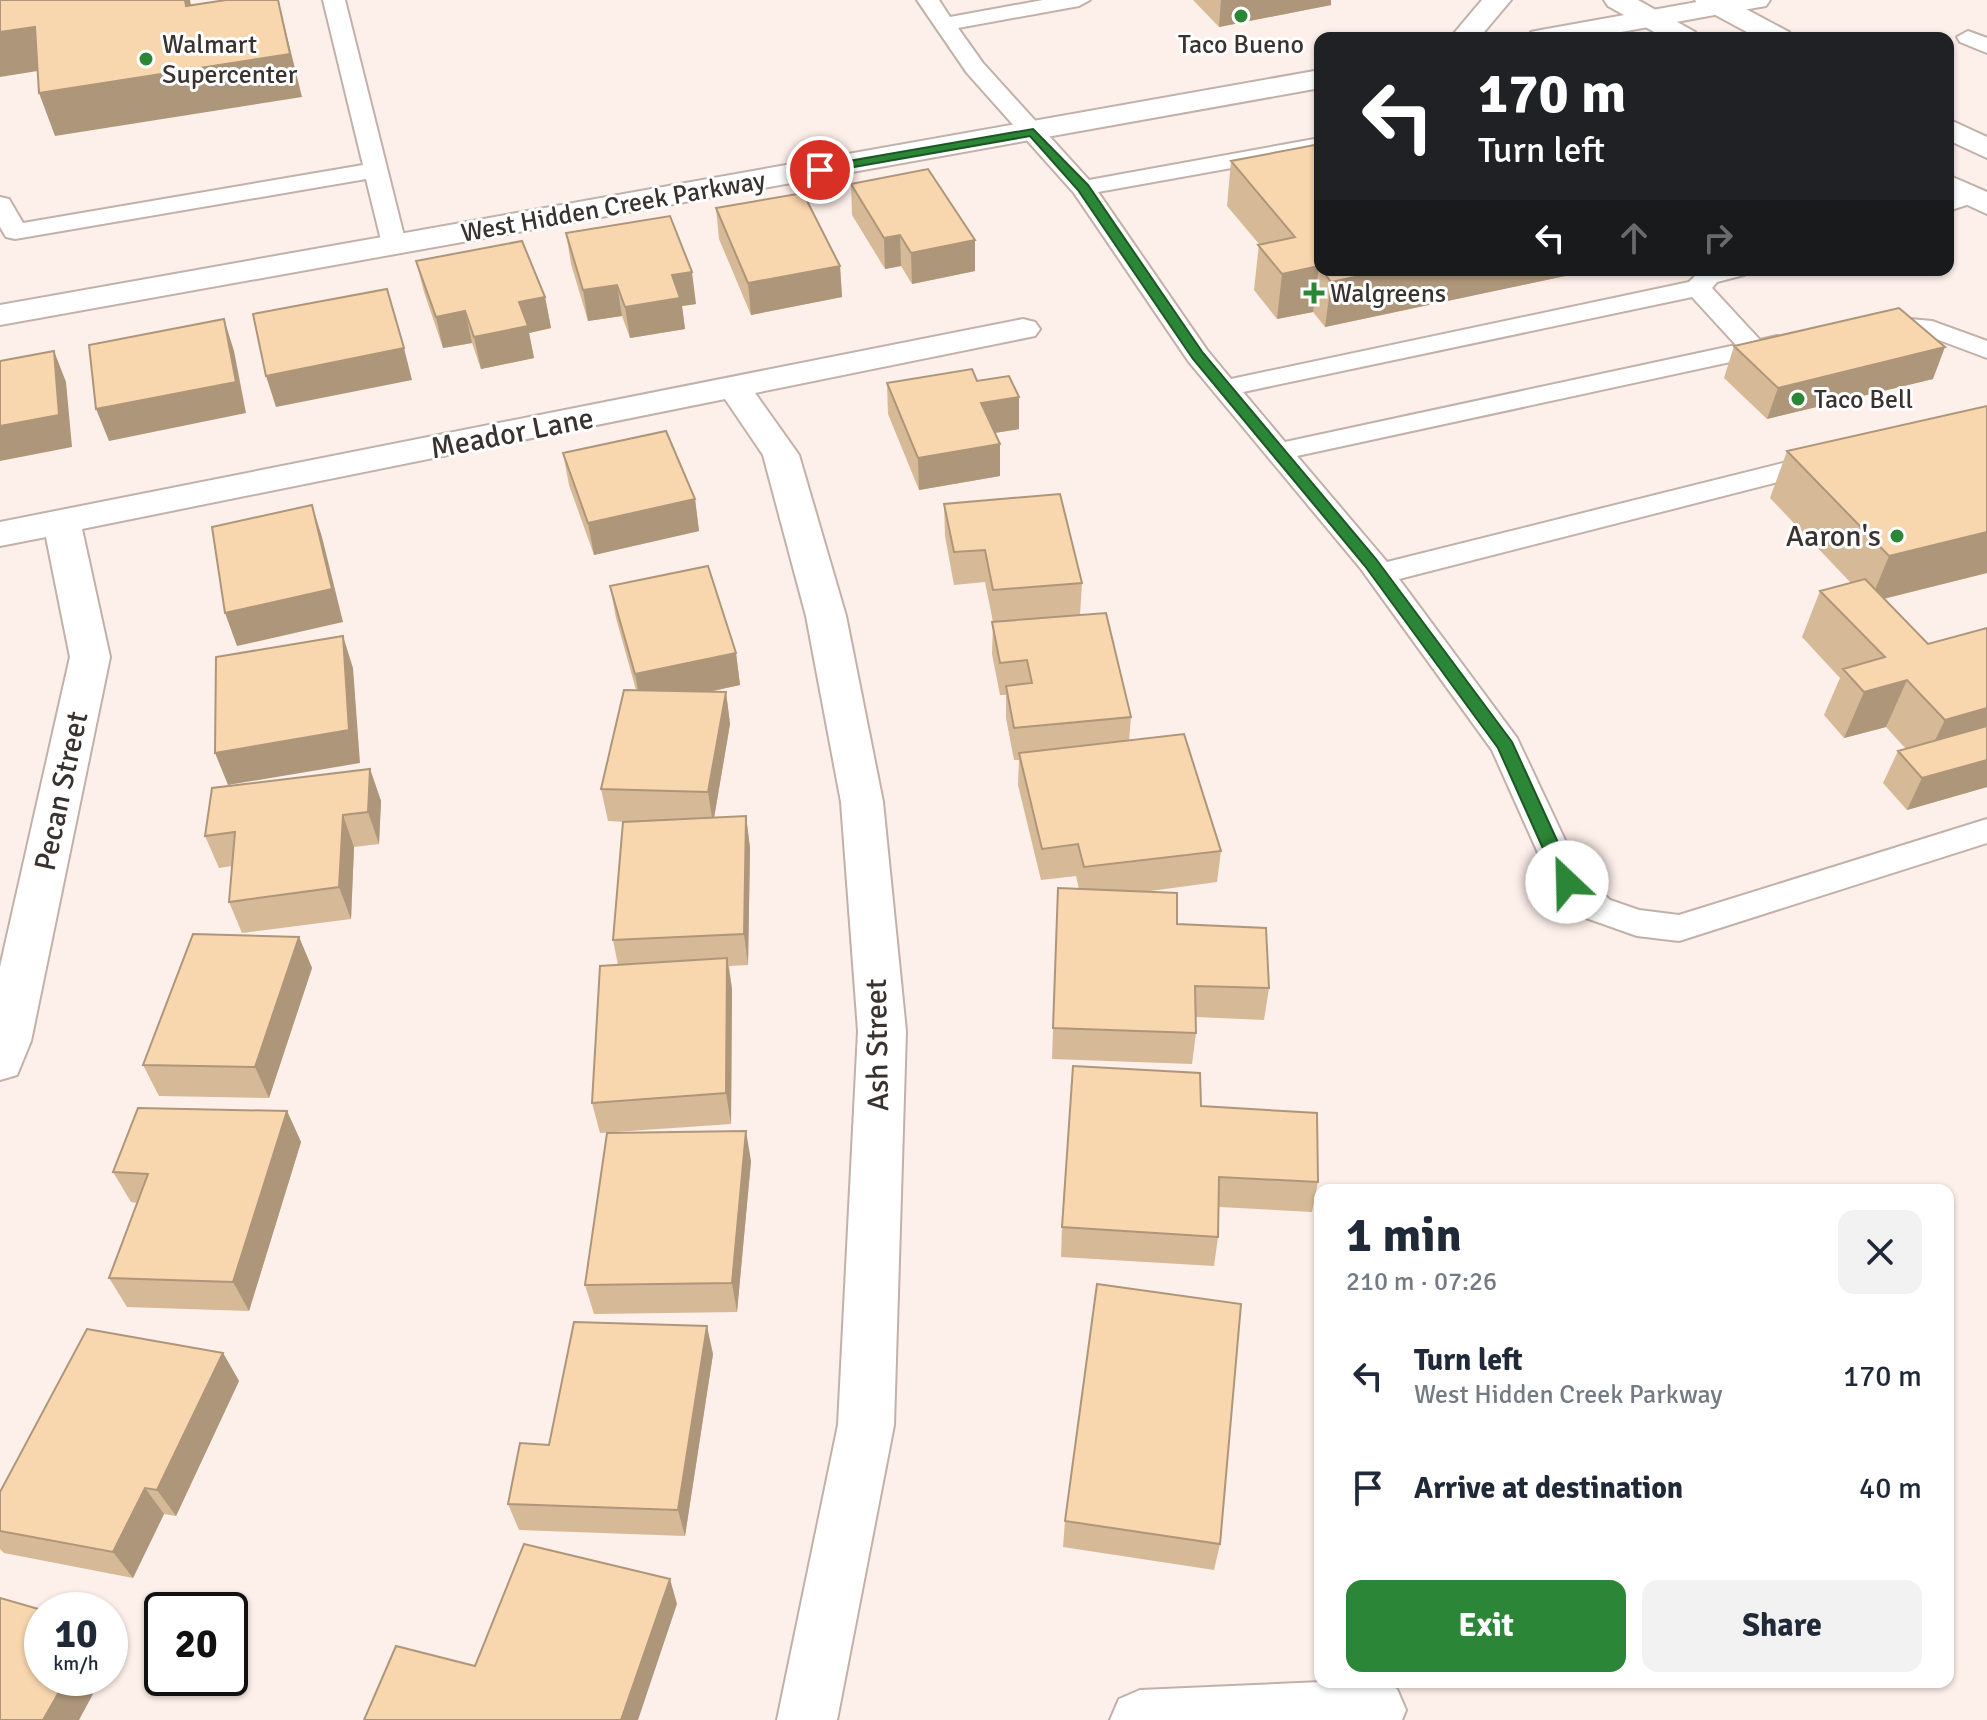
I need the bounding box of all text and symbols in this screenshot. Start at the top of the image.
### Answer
marker: Taco Bueno [1232,7,1250,25]
place label: Walmart Supercenter [162,29,298,91]
place label: Taco Bueno [1178,29,1304,61]
marker: Walmart Supercenter [137,50,155,68]
text: 170 m [1478,59,1626,128]
icon: left [1346,64,1450,168]
text: Turn left [1478,128,1605,173]
pin [786,136,854,204]
icon: arrive [798,148,842,192]
street label: West Hidden Creek Parkway [459,164,768,250]
icon: left [1528,216,1572,260]
icon: ahead [1612,216,1656,260]
icon: right [1696,216,1740,260]
place label: Walgreens [1330,278,1446,310]
marker: Walgreens [1305,284,1323,302]
place label: Taco Bell [1814,384,1913,416]
marker: Taco Bell [1789,390,1807,408]
street label: Meador Lane [427,400,597,467]
place label: Aaron's [1786,518,1881,555]
marker: Aaron's [1888,527,1906,545]
street label: Pecan Street [27,708,96,874]
position arrow [1525,840,1609,924]
street label: Ash Street [858,978,897,1112]
text: 1 min [1346,1206,1462,1265]
button: close [1838,1210,1922,1294]
text: 210 m · 07:26 [1346,1266,1497,1298]
text: Turn left [1414,1342,1523,1379]
icon: left [1346,1354,1390,1398]
text: 170 m [1843,1358,1922,1395]
text: West Hidden Creek Parkway [1414,1379,1722,1411]
icon: arrive [1346,1466,1390,1510]
text: Arrive at destination [1414,1470,1683,1507]
text: 40 m [1859,1470,1922,1507]
button: Exit [1346,1580,1626,1672]
button: Share [1642,1580,1922,1672]
speed limit sign: 20 [144,1592,248,1696]
text: 10 [54,1609,98,1659]
text: km/h [53,1651,99,1676]

